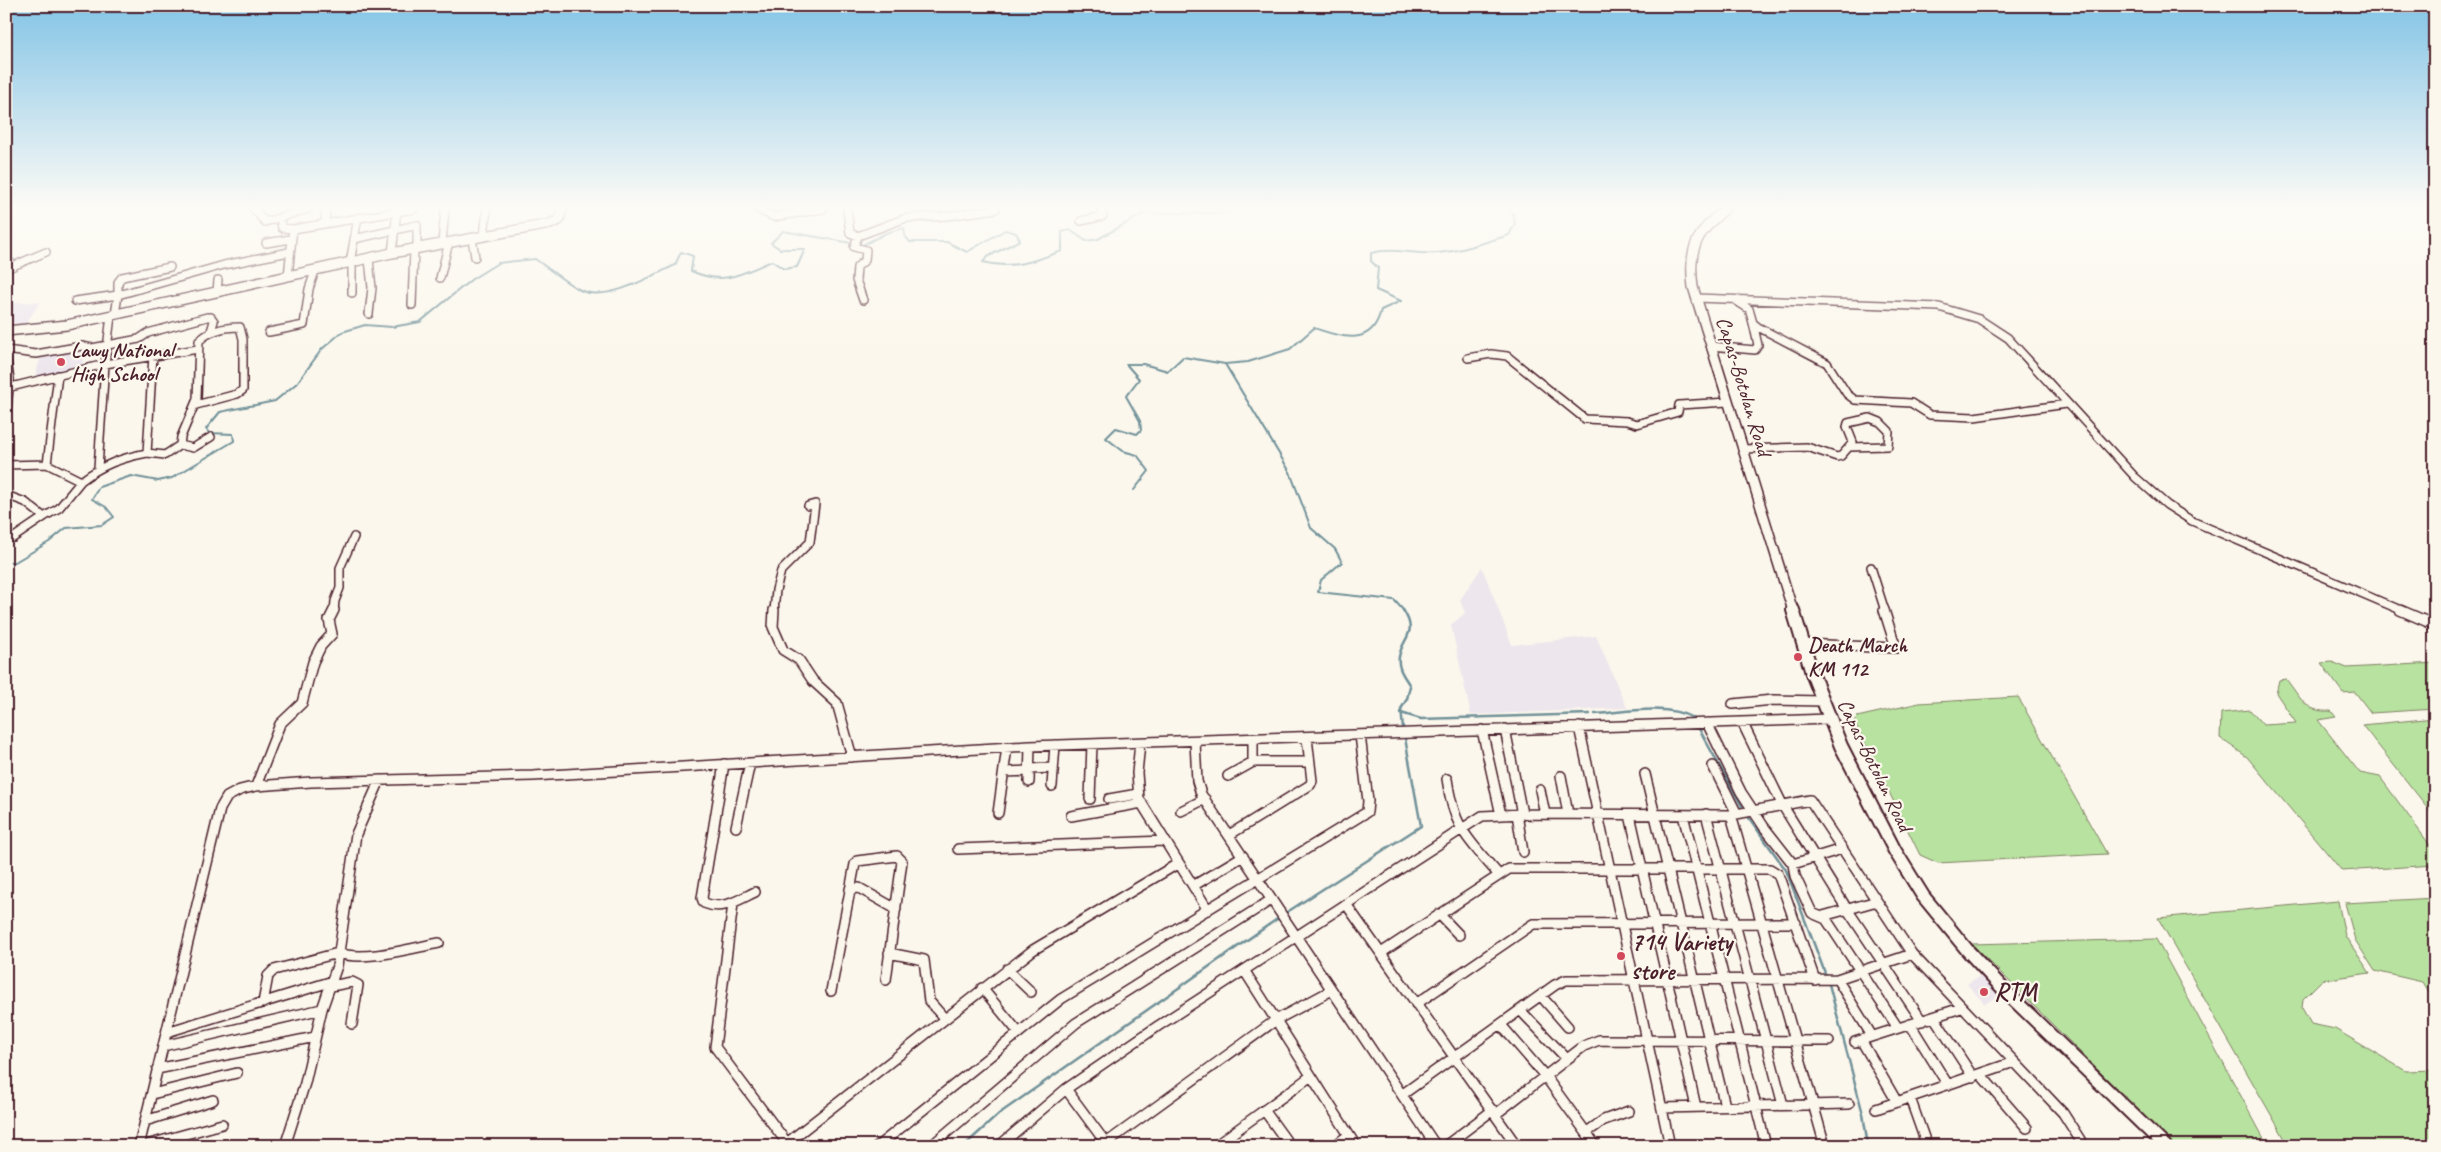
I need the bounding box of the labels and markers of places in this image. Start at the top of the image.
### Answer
place label: Lawy National High School [71,337,178,387]
marker: Lawy National High School [55,356,67,368]
place label: Death March KM 112 [1808,632,1908,682]
marker: Death March KM 112 [1792,651,1804,663]
place label: 714 Variety store [1631,926,1734,987]
marker: 714 Variety store [1615,950,1627,962]
place label: RTM [1994,976,2038,1008]
marker: RTM [1978,986,1990,998]

